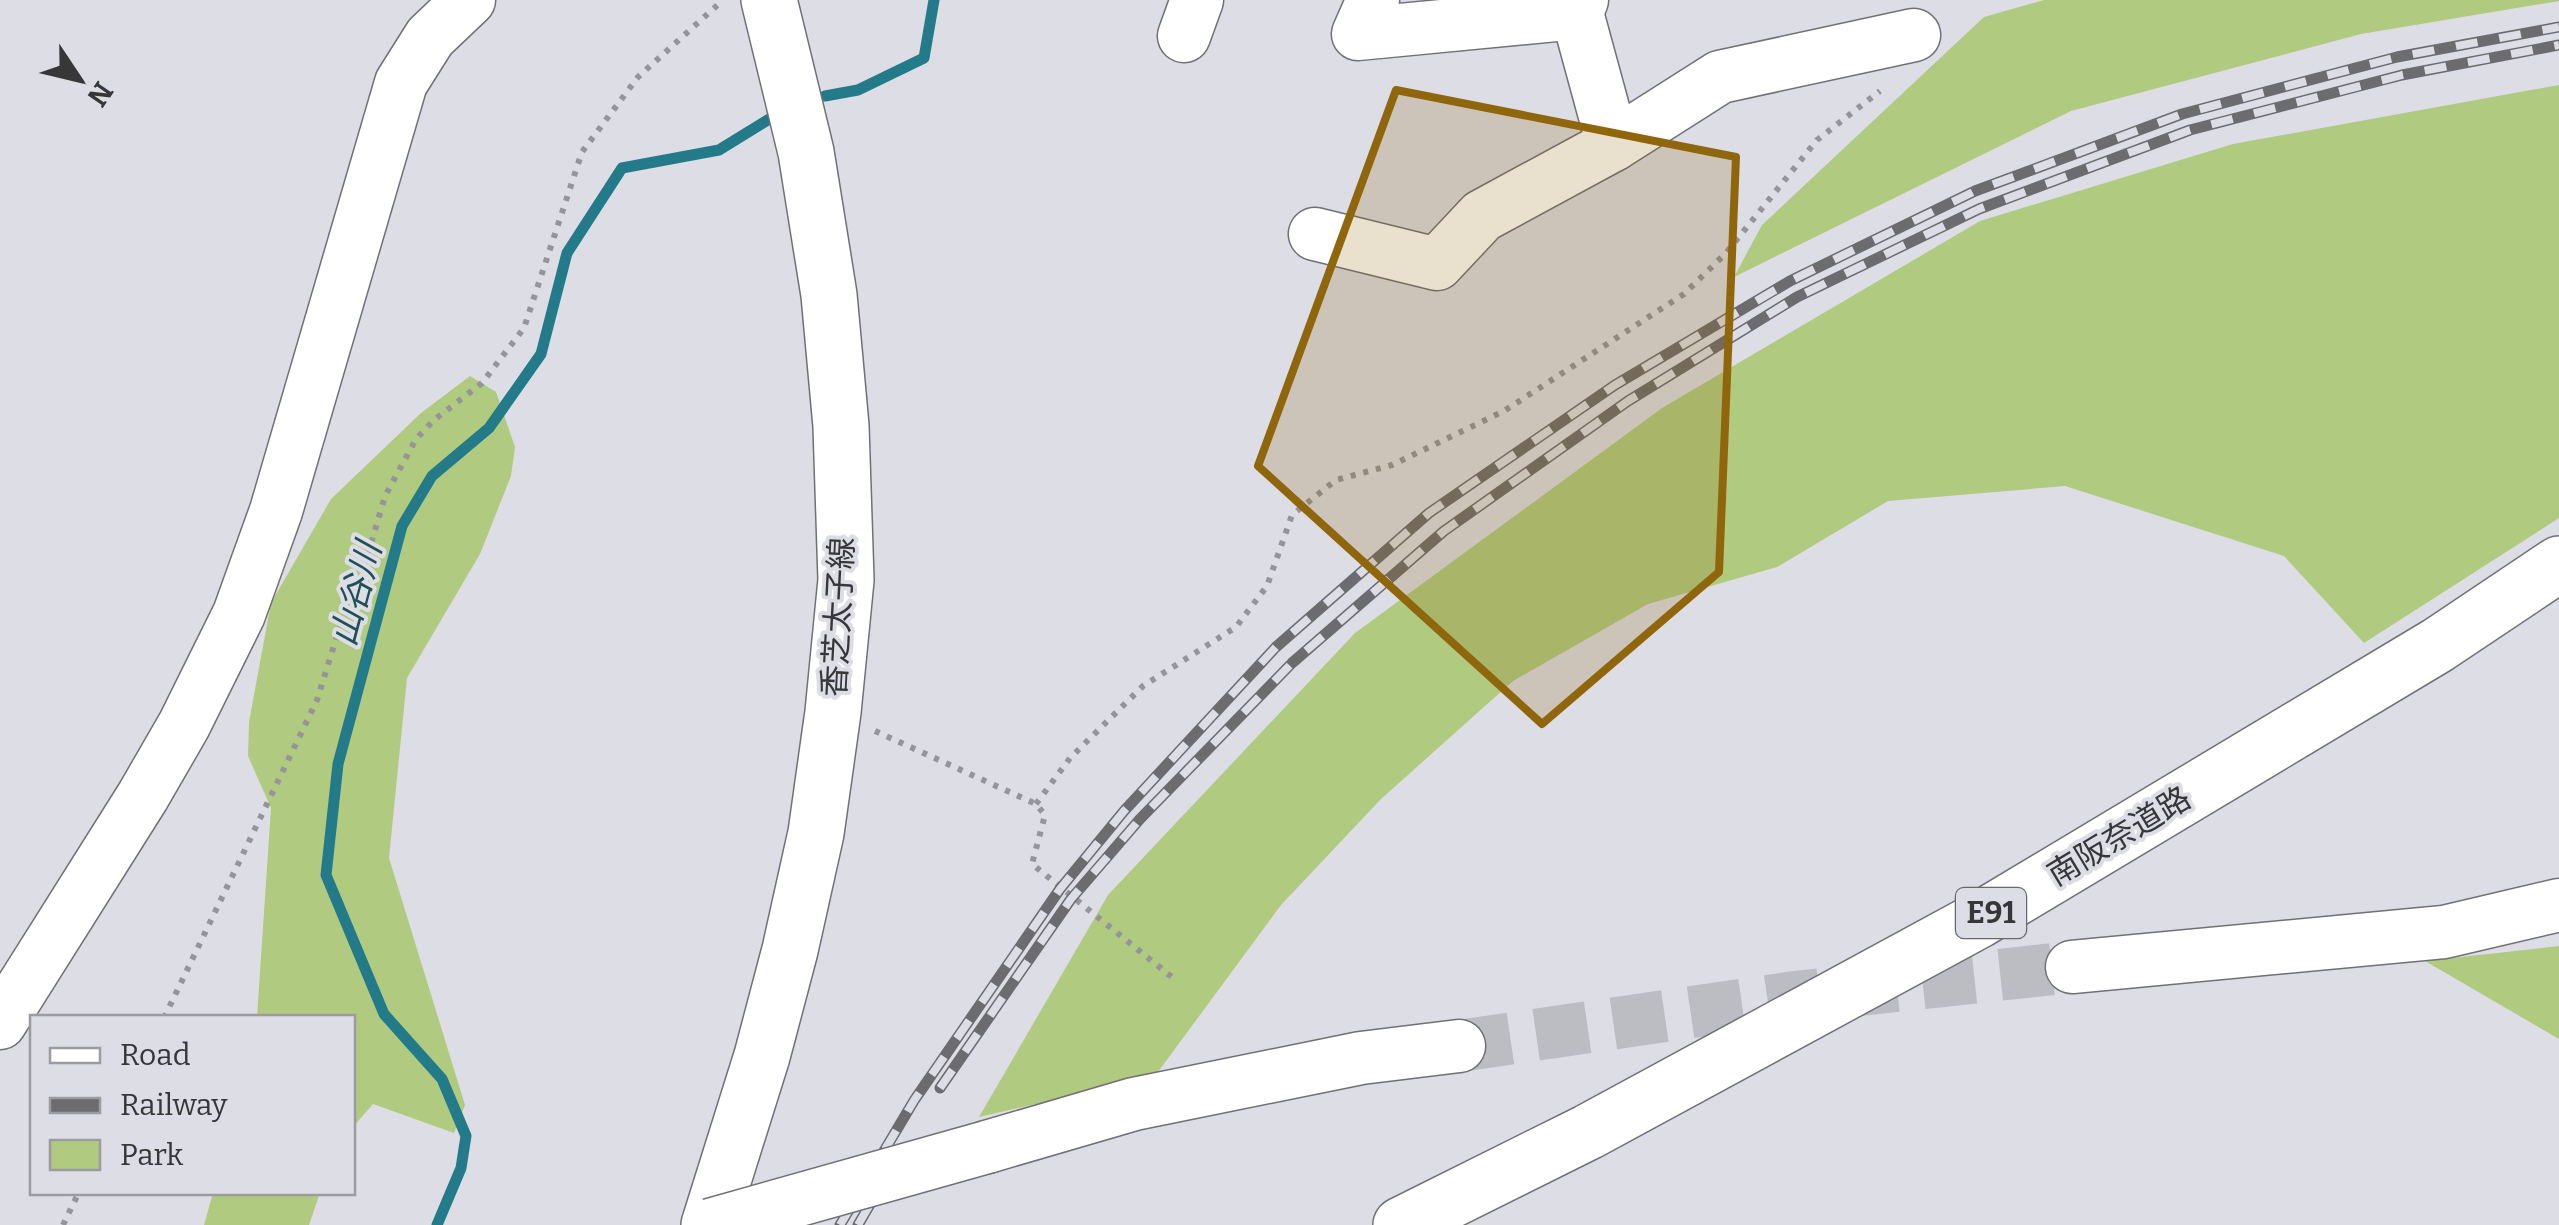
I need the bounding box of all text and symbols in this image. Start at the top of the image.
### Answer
north arrow [30,30,130,130]
text: N [80,76,120,112]
water label: 山谷川 [322,534,391,650]
street label: 香芝太子線 [815,536,861,698]
street label: 南阪奈道路 [2041,779,2197,893]
road number: E91 [1956,888,2026,938]
legend [30,1015,355,1195]
text: Road [120,1037,191,1073]
text: Railway [120,1087,228,1123]
text: Park [120,1137,183,1173]

